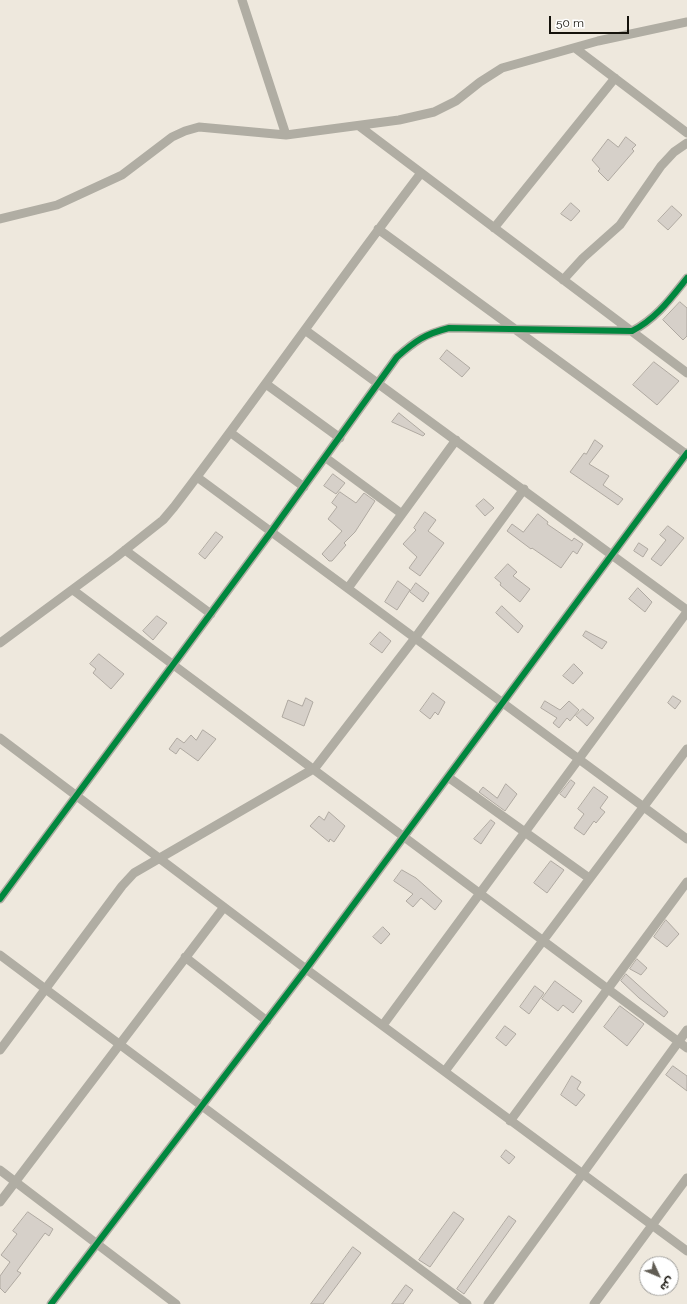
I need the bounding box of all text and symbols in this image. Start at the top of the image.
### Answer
scale bar [551,8,631,34]
text: 50 m [556,16,584,30]
north arrow [639,1256,679,1296]
text: ش [657,1274,677,1294]

